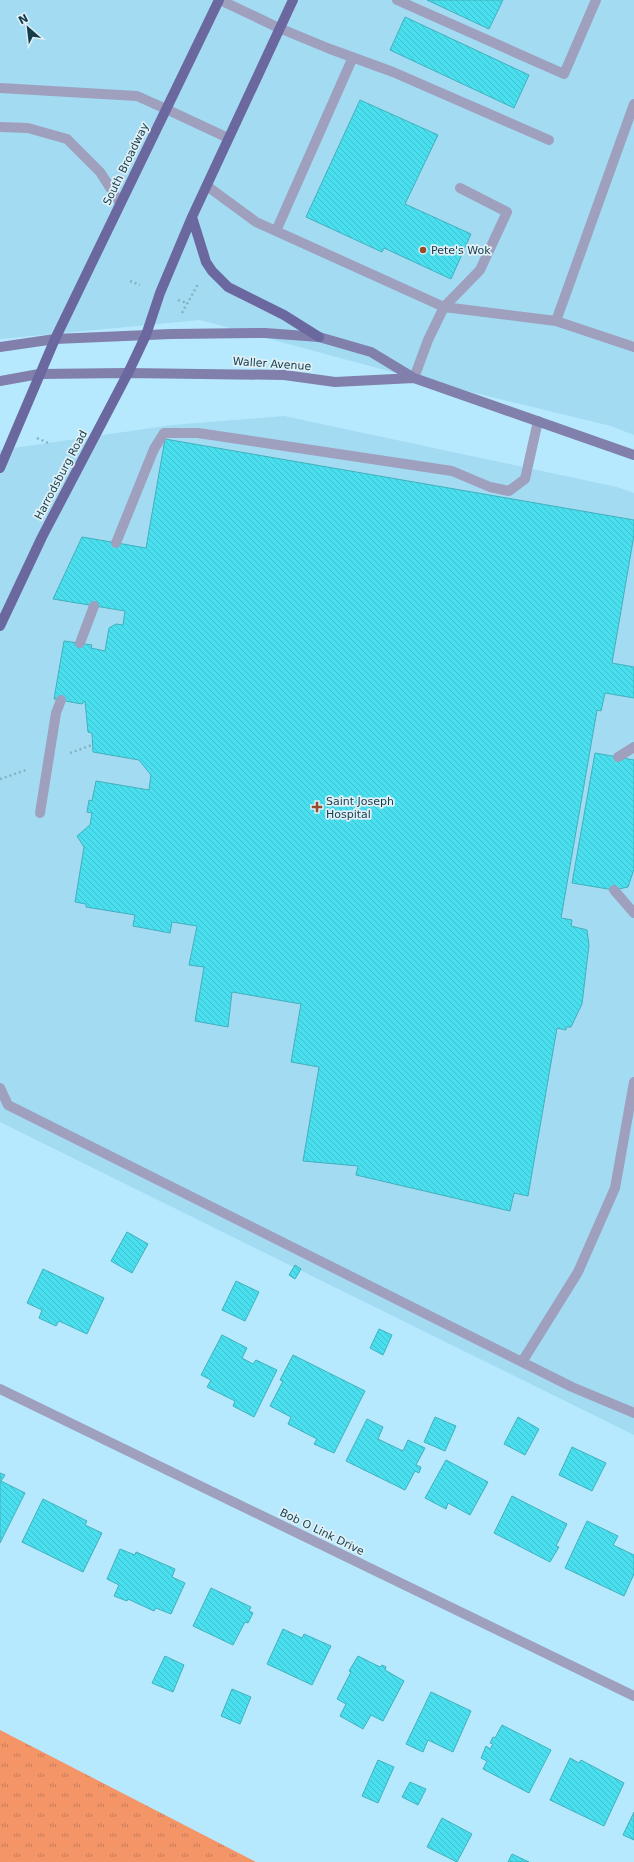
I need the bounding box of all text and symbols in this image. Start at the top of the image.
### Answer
north arrow [8,8,48,48]
text: N [16,12,31,28]
street label: South Broadway [100,120,152,207]
place label: Pete's Wok [431,244,491,257]
marker: Pete's Wok [418,245,428,255]
street label: Waller Avenue [232,355,312,373]
street label: Harrodsburg Road [32,428,90,522]
place label: Saint Joseph Hospital [326,795,394,821]
marker: Saint Joseph Hospital [311,801,323,813]
street label: Bob O Link Drive [278,1506,367,1558]

